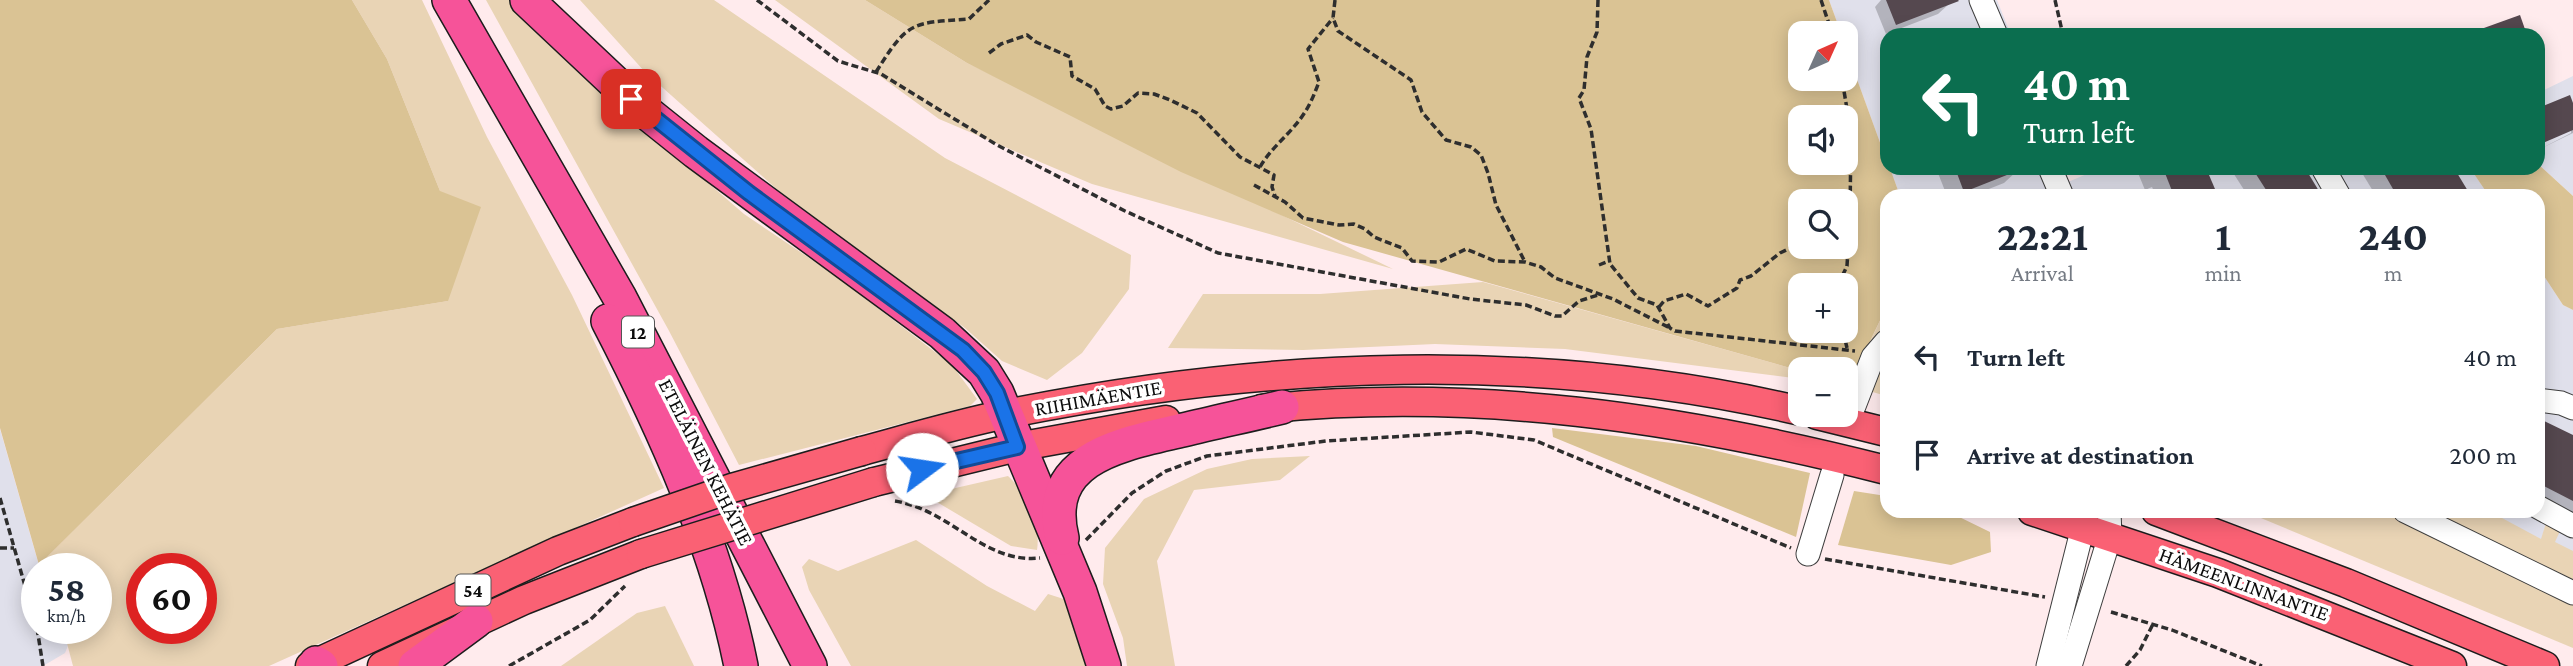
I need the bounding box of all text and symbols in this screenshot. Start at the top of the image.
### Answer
north arrow [1788,21,1858,91]
map controls [1788,21,1858,427]
icon: left [1908,56,1999,147]
text: 40 m [2023,56,2130,111]
pin [601,69,661,129]
icon: arrive [612,80,650,118]
button: sound [1788,105,1858,175]
text: Turn left [2023,114,2134,150]
button: search [1788,189,1858,259]
text: 22:21 [1997,212,2088,259]
text: 1 [2215,212,2231,259]
text: 240 [2359,212,2428,259]
text: Arrival [2011,260,2074,286]
text: min [2205,260,2242,286]
text: m [2384,260,2403,286]
button: + [1788,273,1858,343]
road number: 12 [622,316,654,348]
icon: left [1908,338,1946,376]
text: Turn left [1967,343,2065,372]
text: 40 m [2463,343,2517,372]
button: − [1788,357,1858,427]
street label: ETELÄINEN KEHÄTIE [654,375,758,549]
street label: RIIHIMÄENTIE [1033,375,1163,421]
position arrow [885,432,959,506]
icon: arrive [1908,436,1946,474]
text: Arrive at destination [1967,441,2194,470]
text: 200 m [2449,441,2517,470]
street label: HÄMEENLINNANTIE [2156,542,2332,626]
speed limit sign: 60 [126,553,217,644]
text: 58 [48,570,85,609]
road number: 54 [456,575,490,606]
text: km/h [47,606,86,626]

